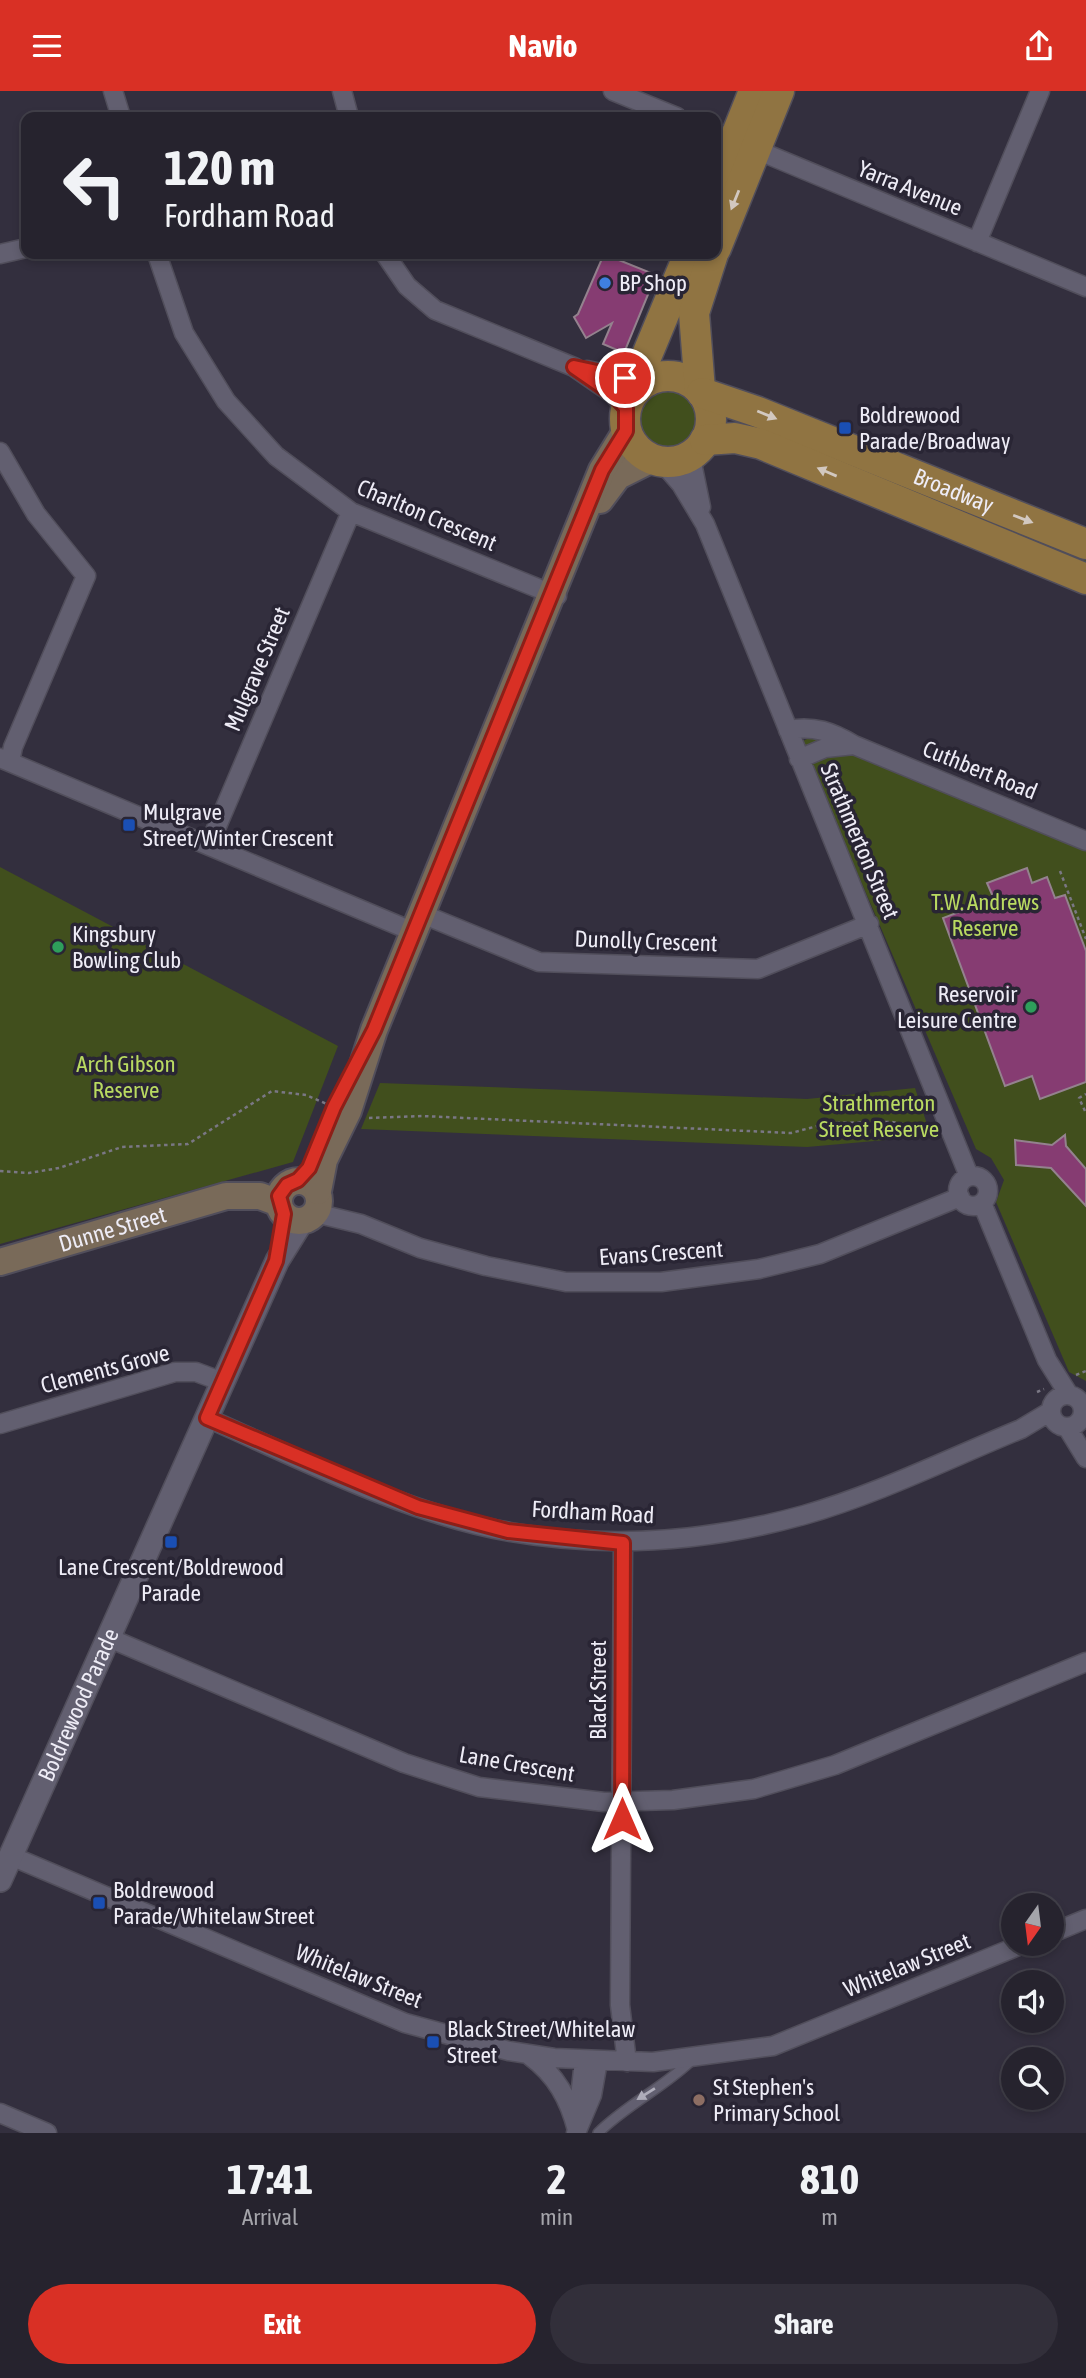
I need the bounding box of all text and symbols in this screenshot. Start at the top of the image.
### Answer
icon: menu [28,27,66,65]
text: Navio [508,27,578,64]
icon: share [1020,27,1058,65]
text: 120 m [164,139,275,195]
icon: left [49,140,140,231]
street label: Yarra Avenue [854,155,966,221]
one-way arrow [730,189,741,210]
text: Fordham Road [164,197,335,234]
place label: BP Shop [619,270,687,296]
marker: BP Shop [597,275,613,291]
pin [595,348,655,408]
icon: arrive [606,359,644,397]
place label: Boldrewood Parade/Broadway [859,402,1010,454]
one-way arrow [756,410,777,421]
marker: Boldrewood Parade/Broadway [837,420,853,436]
street label: Broadway [910,463,997,518]
one-way arrow [816,466,837,477]
street label: Charlton Crescent [353,474,501,556]
one-way arrow [1012,514,1033,525]
street label: Mulgrave Street [219,603,295,735]
street label: Cuthbert Road [919,735,1041,805]
street label: Strathmerton Street [815,759,905,923]
place label: Mulgrave Street/Winter Crescent [143,799,334,851]
marker: Mulgrave Street/Winter Crescent [121,817,137,833]
park label: T.W. Andrews Reserve [931,889,1039,941]
place label: Kingsbury Bowling Club [72,921,181,973]
street label: Dunolly Crescent [574,926,718,956]
marker: Kingsbury Bowling Club [50,939,66,955]
place label: Reservoir Leisure Centre [897,981,1018,1033]
marker: Reservoir Leisure Centre [1023,999,1039,1015]
park label: Arch Gibson Reserve [76,1051,176,1103]
park label: Strathmerton Street Reserve [819,1090,939,1142]
street label: Dunne Street [56,1201,169,1257]
street label: Evans Crescent [598,1236,724,1270]
street label: Clements Grove [38,1339,172,1399]
street label: Fordham Road [531,1496,655,1528]
marker: Lane Crescent/Boldrewood Parade [163,1534,179,1550]
place label: Lane Crescent/Boldrewood Parade [58,1554,284,1606]
street label: Boldrewood Parade [33,1624,124,1785]
street label: Black Street [585,1640,611,1740]
street label: Lane Crescent [457,1741,577,1787]
position arrow [585,1782,659,1856]
place label: Boldrewood Parade/Whitelaw Street [113,1877,315,1929]
north arrow [1001,1893,1064,1957]
map controls [1001,1893,1064,2110]
marker: Boldrewood Parade/Whitelaw Street [91,1895,107,1911]
street label: Whitelaw Street [840,1928,974,2002]
street label: Whitelaw Street [292,1939,426,2013]
button: sound [1001,1970,1064,2033]
place label: Black Street/Whitelaw Street [447,2016,635,2068]
marker: Black Street/Whitelaw Street [425,2034,441,2050]
button: search [1001,2047,1064,2110]
place label: St Stephen's Primary School [713,2074,840,2126]
one-way arrow [636,2088,655,2100]
marker: St Stephen's Primary School [691,2092,707,2108]
text: 17:41 [227,2155,313,2203]
text: 2 [547,2155,566,2203]
text: 810 [800,2155,859,2203]
text: Arrival [242,2204,298,2230]
text: min [540,2204,573,2230]
text: m [821,2204,838,2230]
button: Exit [28,2284,536,2364]
button: Share [550,2284,1058,2364]

